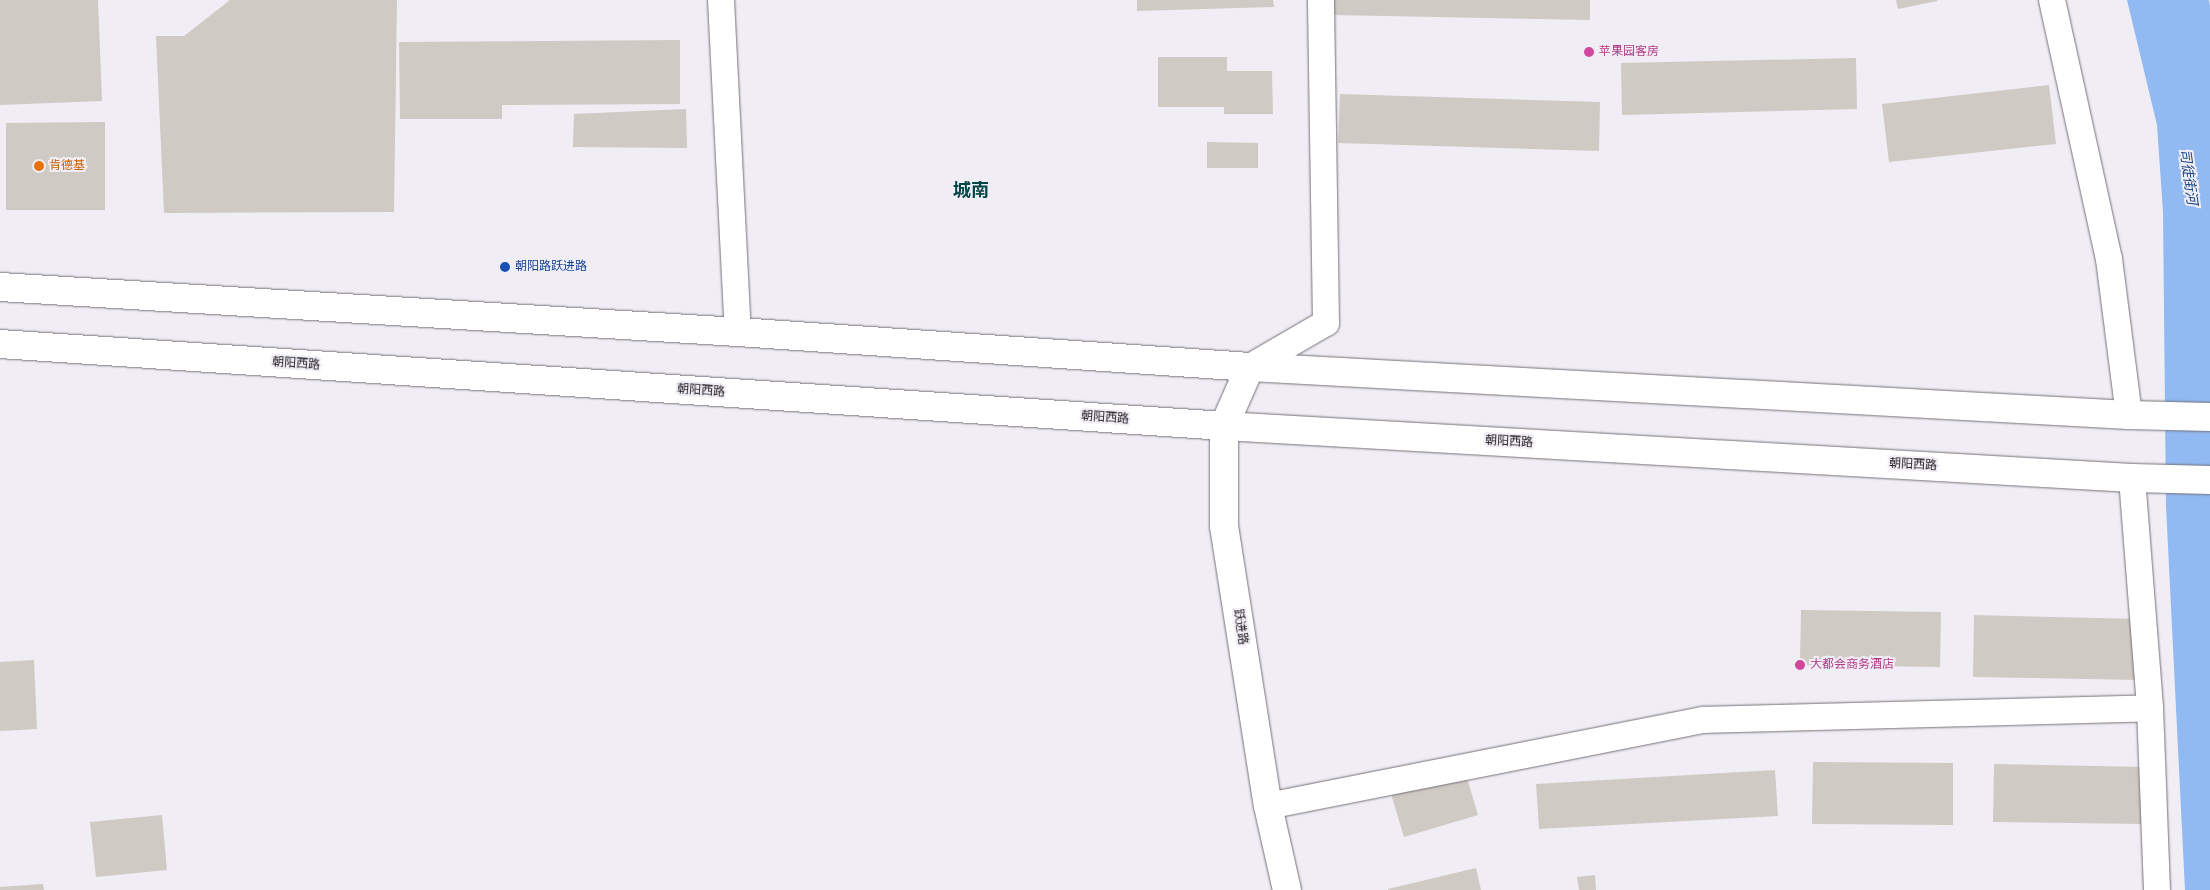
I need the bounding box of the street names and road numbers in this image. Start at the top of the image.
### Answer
street label: 朝阳西路 [272,355,320,373]
street label: 朝阳西路 [677,382,725,400]
street label: 朝阳西路 [1081,409,1129,427]
street label: 朝阳西路 [1485,434,1533,450]
street label: 朝阳西路 [1889,457,1937,473]
street label: 跃进路 [1230,608,1250,646]

